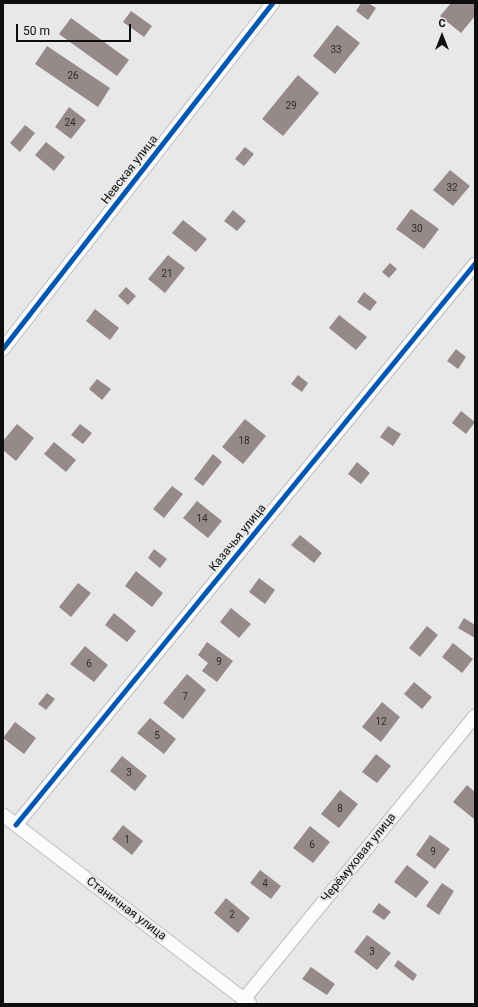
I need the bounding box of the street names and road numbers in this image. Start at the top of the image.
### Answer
street label: Невская улица [99,133,161,207]
street label: Казачья улица [206,501,270,575]
street label: Черёмуховая улица [319,810,399,906]
street label: Станичная улица [83,874,169,944]

